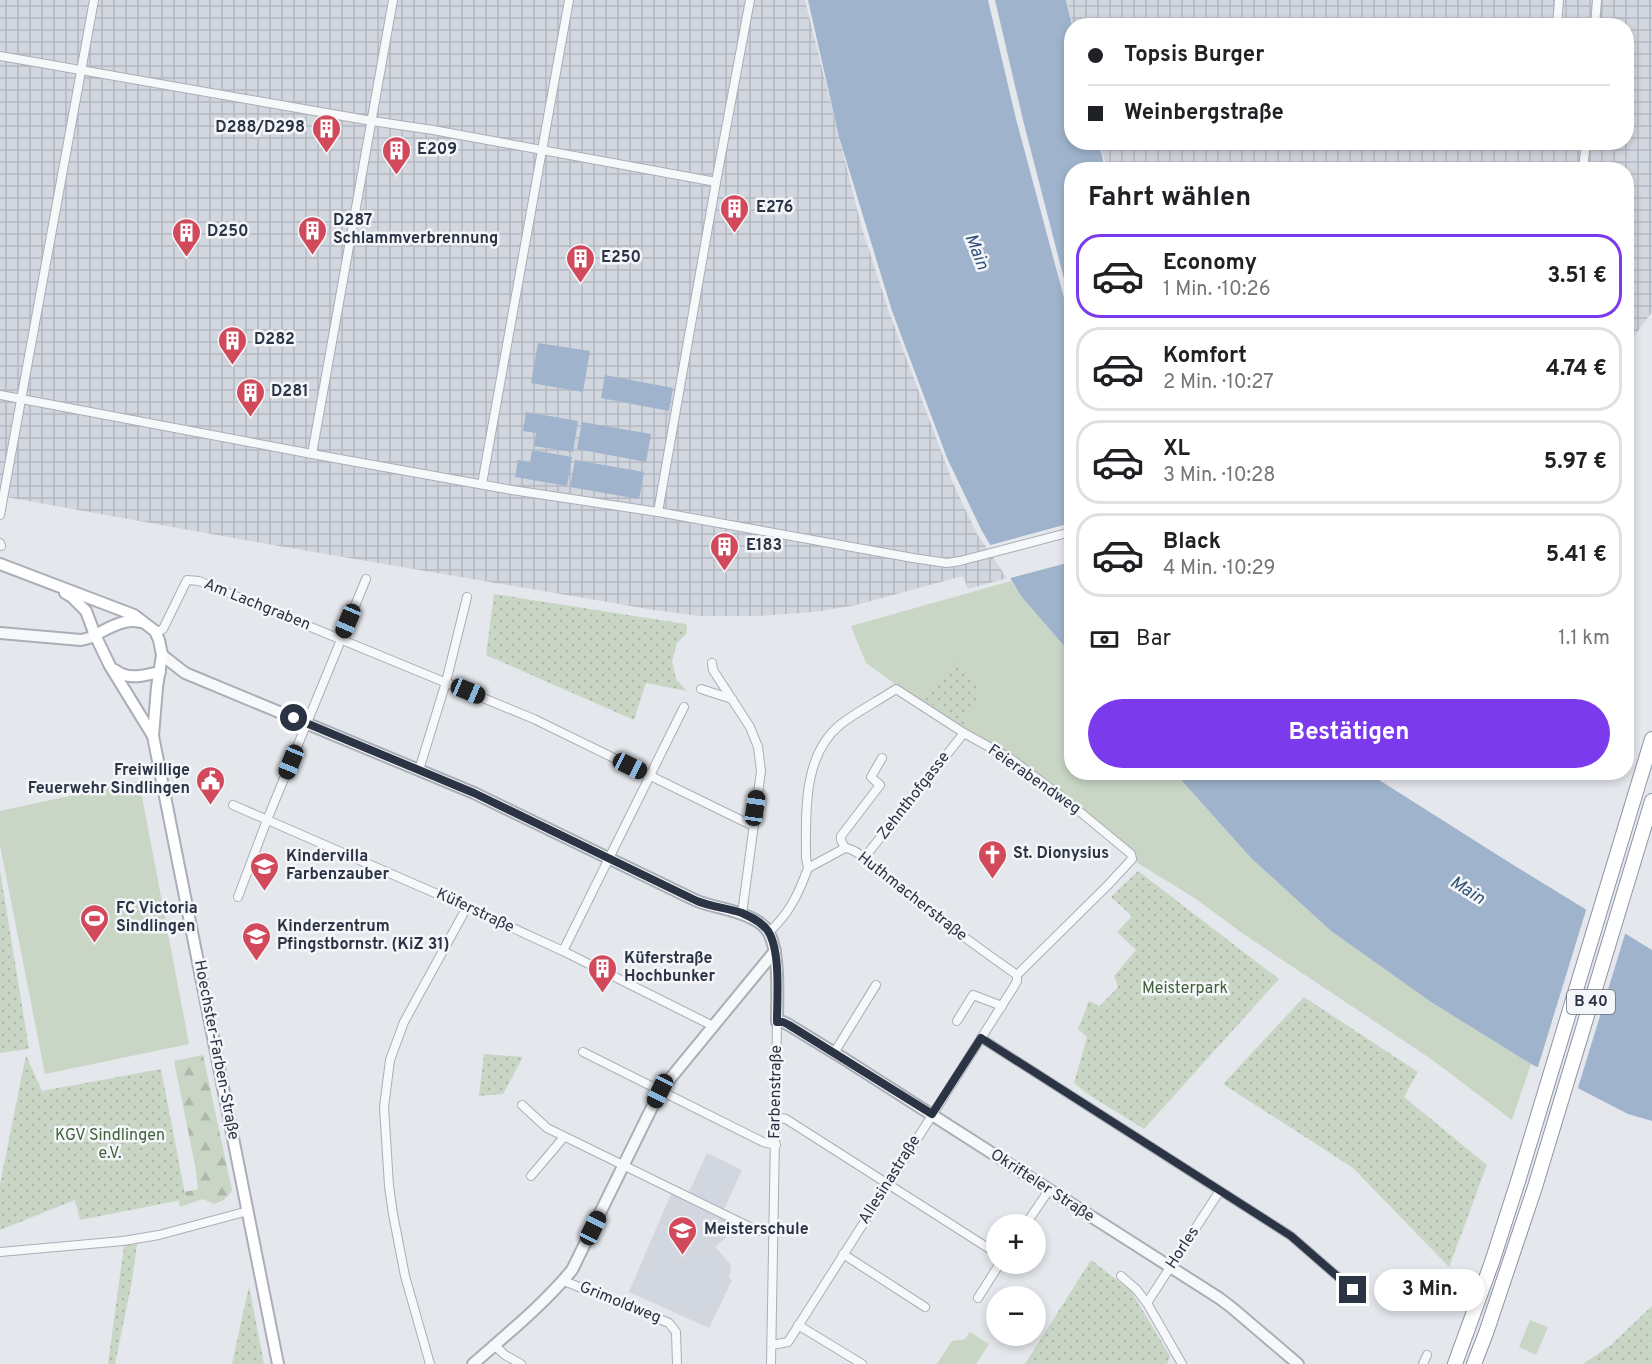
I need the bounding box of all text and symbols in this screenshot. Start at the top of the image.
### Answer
text: Topsis Burger [1124,42,1264,69]
text: Weinbergstraße [1124,100,1284,127]
building icon: D288/D298 [310,112,342,154]
place label: D288/D298 [215,118,305,138]
building icon: E209 [380,134,412,176]
place label: E209 [417,140,457,160]
text: Fahrt wählen [1088,181,1251,215]
building icon: E276 [719,192,751,234]
place label: E276 [756,198,793,218]
place label: D287 Schlammverbrennung [333,211,498,249]
building icon: D287 Schlammverbrennung [296,214,328,256]
building icon: D250 [170,216,202,258]
place label: D250 [207,222,248,242]
water label: Main [958,231,994,274]
building icon: E250 [564,242,596,284]
place label: E250 [601,248,641,268]
icon: car [1091,249,1145,303]
text: Economy [1163,250,1257,277]
text: 3.51 € [1547,263,1607,290]
text: 1 Min. · 10:26 [1163,277,1271,303]
building icon: D282 [217,324,249,366]
place label: D282 [254,330,295,350]
icon: car [1091,342,1145,396]
text: Komfort [1163,343,1247,370]
text: 4.74 € [1546,356,1607,383]
text: 2 Min. · 10:27 [1163,370,1274,396]
building icon: D281 [234,376,266,418]
place label: D281 [271,382,309,402]
icon: car [1091,435,1145,489]
text: XL [1163,436,1190,463]
text: 5.97 € [1544,449,1607,476]
text: 3 Min. · 10:28 [1163,463,1275,489]
icon: car [1091,528,1145,582]
text: Black [1163,529,1221,556]
building icon: E183 [709,530,741,572]
place label: E183 [746,536,782,556]
text: 5.41 € [1546,542,1607,569]
text: 4 Min. · 10:29 [1163,556,1276,582]
street label: Am Lachgraben [201,574,313,636]
car [333,601,363,641]
icon: cash [1088,623,1121,656]
text: Bar [1136,626,1171,653]
text: 1.1 km [1558,626,1610,652]
car [448,676,488,706]
button: Bestätigen [1088,699,1610,768]
route start [280,704,307,731]
street label: Feierabendweg [984,741,1084,819]
car [276,742,306,782]
street label: Zehnthofgasse [873,748,955,844]
car [610,750,650,782]
place label: Freiwillige Feuerwehr Sindlingen [28,761,190,799]
public building icon: Freiwillige Feuerwehr Sindlingen [195,764,227,806]
car [744,789,766,827]
church icon: St. Dionysius [976,838,1008,880]
place label: St. Dionysius [1013,844,1109,864]
place label: Kindervilla Farbenzauber [286,847,390,885]
street label: Huthmacherstraße [853,848,971,946]
school or university icon: Kindervilla Farbenzauber [249,850,281,892]
water label: Main [1445,871,1489,911]
street label: Küferstraße [433,884,517,938]
place label: FC Victoria Sindlingen [116,899,198,937]
sports icon: FC Victoria Sindlingen [79,902,111,944]
place label: Kinderzentrum Pfingstbornstr. (KiZ 31) [277,917,450,955]
school or university icon: Kinderzentrum Pfingstbornstr. (KiZ 31) [240,920,272,962]
place label: Küferstraße Hochbunker [624,949,716,987]
building icon: Küferstraße Hochbunker [587,952,619,994]
street label: Hoechster-Farben-Straße [189,958,243,1142]
park label: Meisterpark [1142,979,1228,999]
road number: B 40 [1567,990,1615,1014]
street label: Farbenstraße [765,1045,787,1139]
car [644,1071,676,1111]
park label: KGV Sindlingen e.V. [55,1126,165,1164]
street label: Allesinastraße [855,1132,925,1228]
street label: Okrifteler Straße [986,1145,1098,1227]
car [577,1208,609,1248]
school or university icon: Meisterschule [667,1214,699,1256]
map controls [986,1214,1046,1346]
button: + [986,1214,1046,1274]
place label: Meisterschule [704,1220,809,1240]
street label: Horles [1162,1223,1204,1273]
callout: 3 Min. [1374,1269,1485,1311]
route end [1339,1276,1366,1303]
text: 3 Min. [1402,1277,1457,1303]
street label: Grimoldweg [576,1278,664,1328]
button: − [986,1286,1046,1346]

